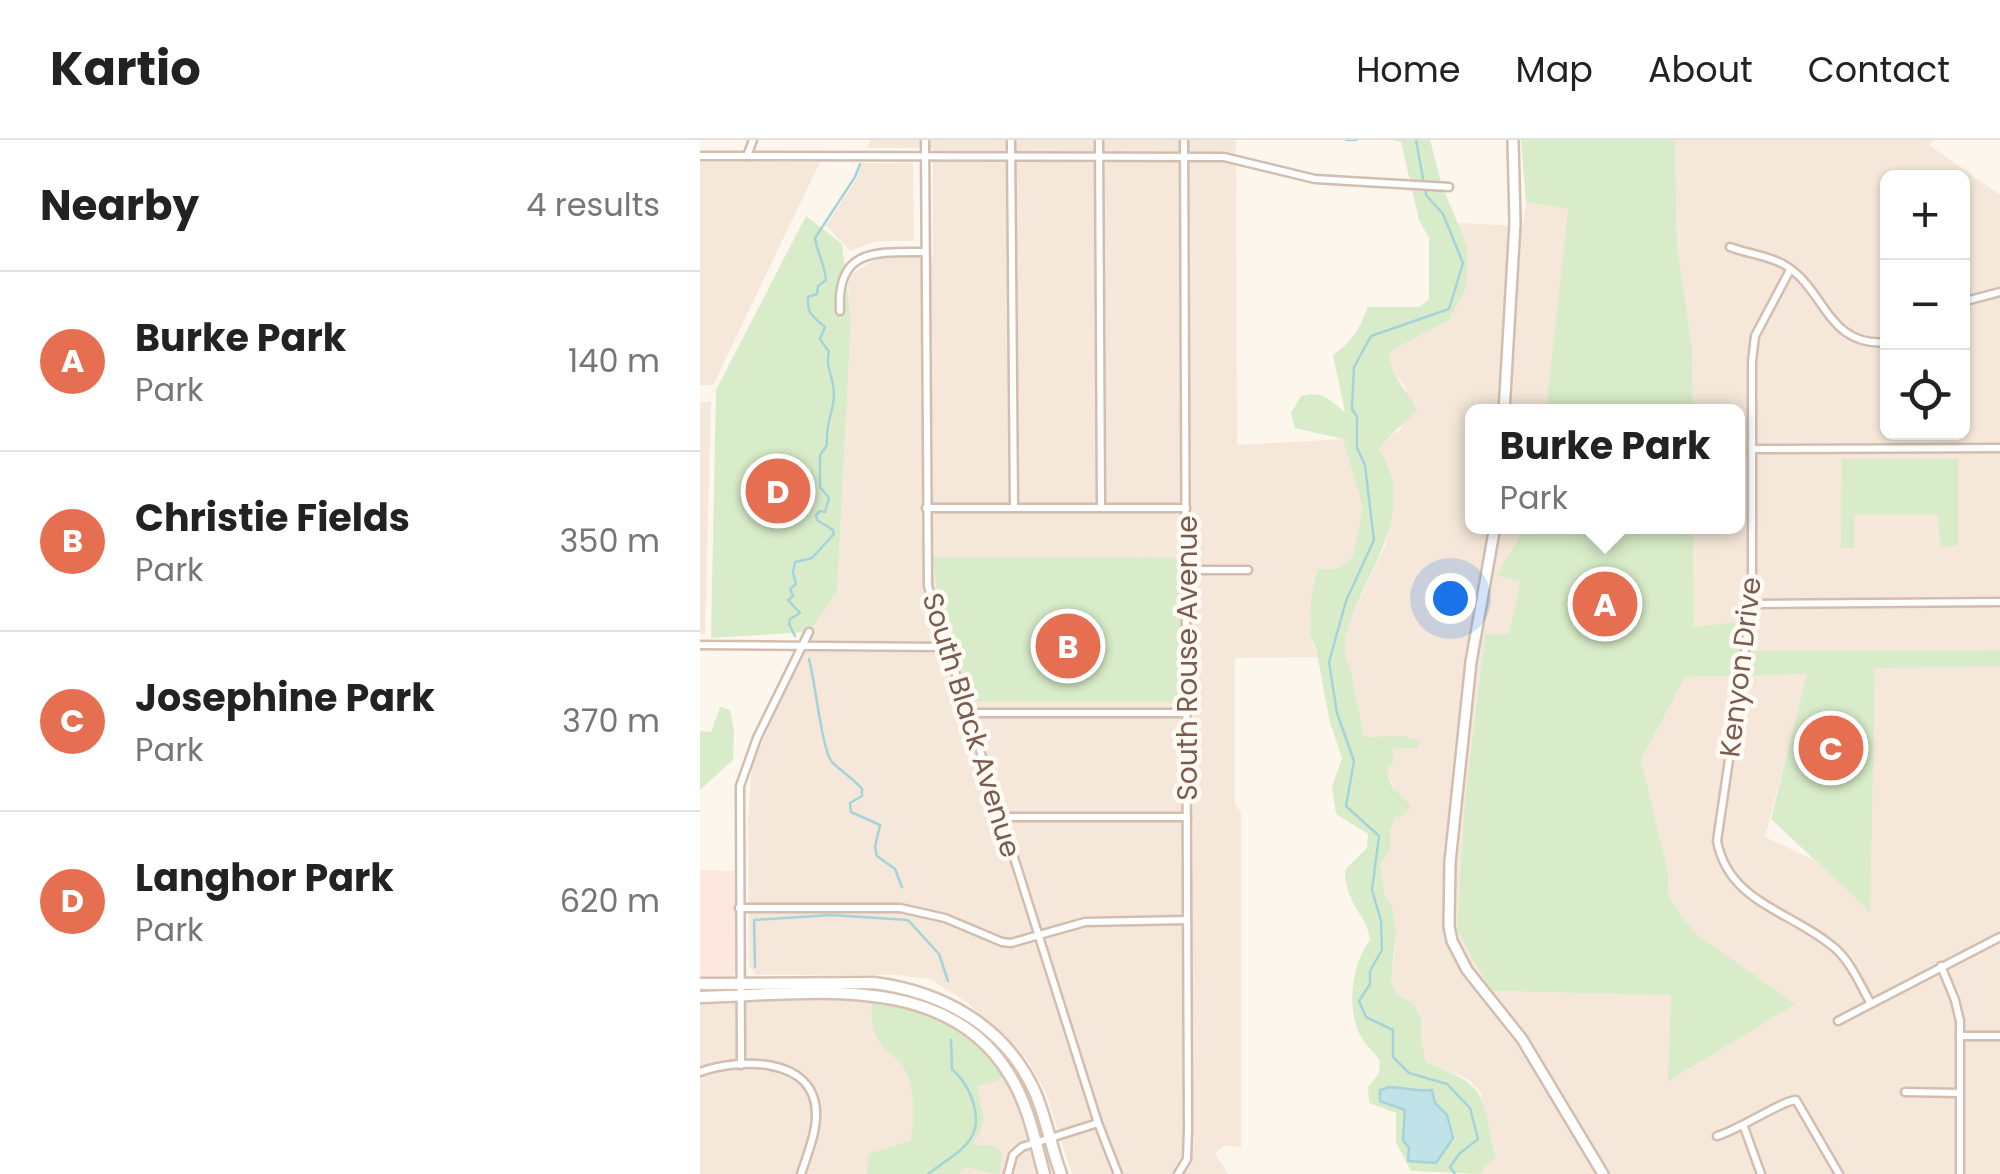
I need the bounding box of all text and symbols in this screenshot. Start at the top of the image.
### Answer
text: Kartio [50,35,201,102]
text: Home [1356,45,1461,94]
text: Map [1516,45,1593,94]
text: About [1648,45,1753,94]
text: Contact [1808,45,1950,94]
map controls [1880,170,1970,440]
button: + [1880,170,1970,260]
text: Nearby [40,176,199,235]
text: 4 results [526,182,660,227]
button: − [1880,260,1970,350]
text: Burke Park [135,311,346,364]
text: A [61,338,84,383]
text: 140 m [568,338,660,383]
button: locate [1880,350,1970,440]
text: Park [135,367,204,412]
popup [1465,404,1745,534]
text: Burke Park [1499,419,1711,472]
pin: D [746,454,810,528]
text: Park [1499,475,1568,520]
text: Christie Fields [135,491,410,544]
street label: South Rouse Avenue [1168,515,1207,801]
text: B [62,518,83,563]
text: 350 m [559,518,660,563]
text: Park [135,547,204,592]
pin: A [1572,566,1638,642]
your location [1425,573,1476,624]
street label: Kenyon Drive [1710,575,1771,759]
street label: South Black Avenue [913,588,1030,862]
pin: B [1036,608,1100,684]
text: Josephine Park [135,671,435,724]
text: C [60,698,85,743]
text: 370 m [562,698,660,743]
pin: C [1798,710,1864,786]
text: Park [135,727,204,772]
text: Langhor Park [135,851,394,904]
text: D [61,878,84,923]
text: 620 m [560,878,660,923]
text: Park [135,907,204,952]

